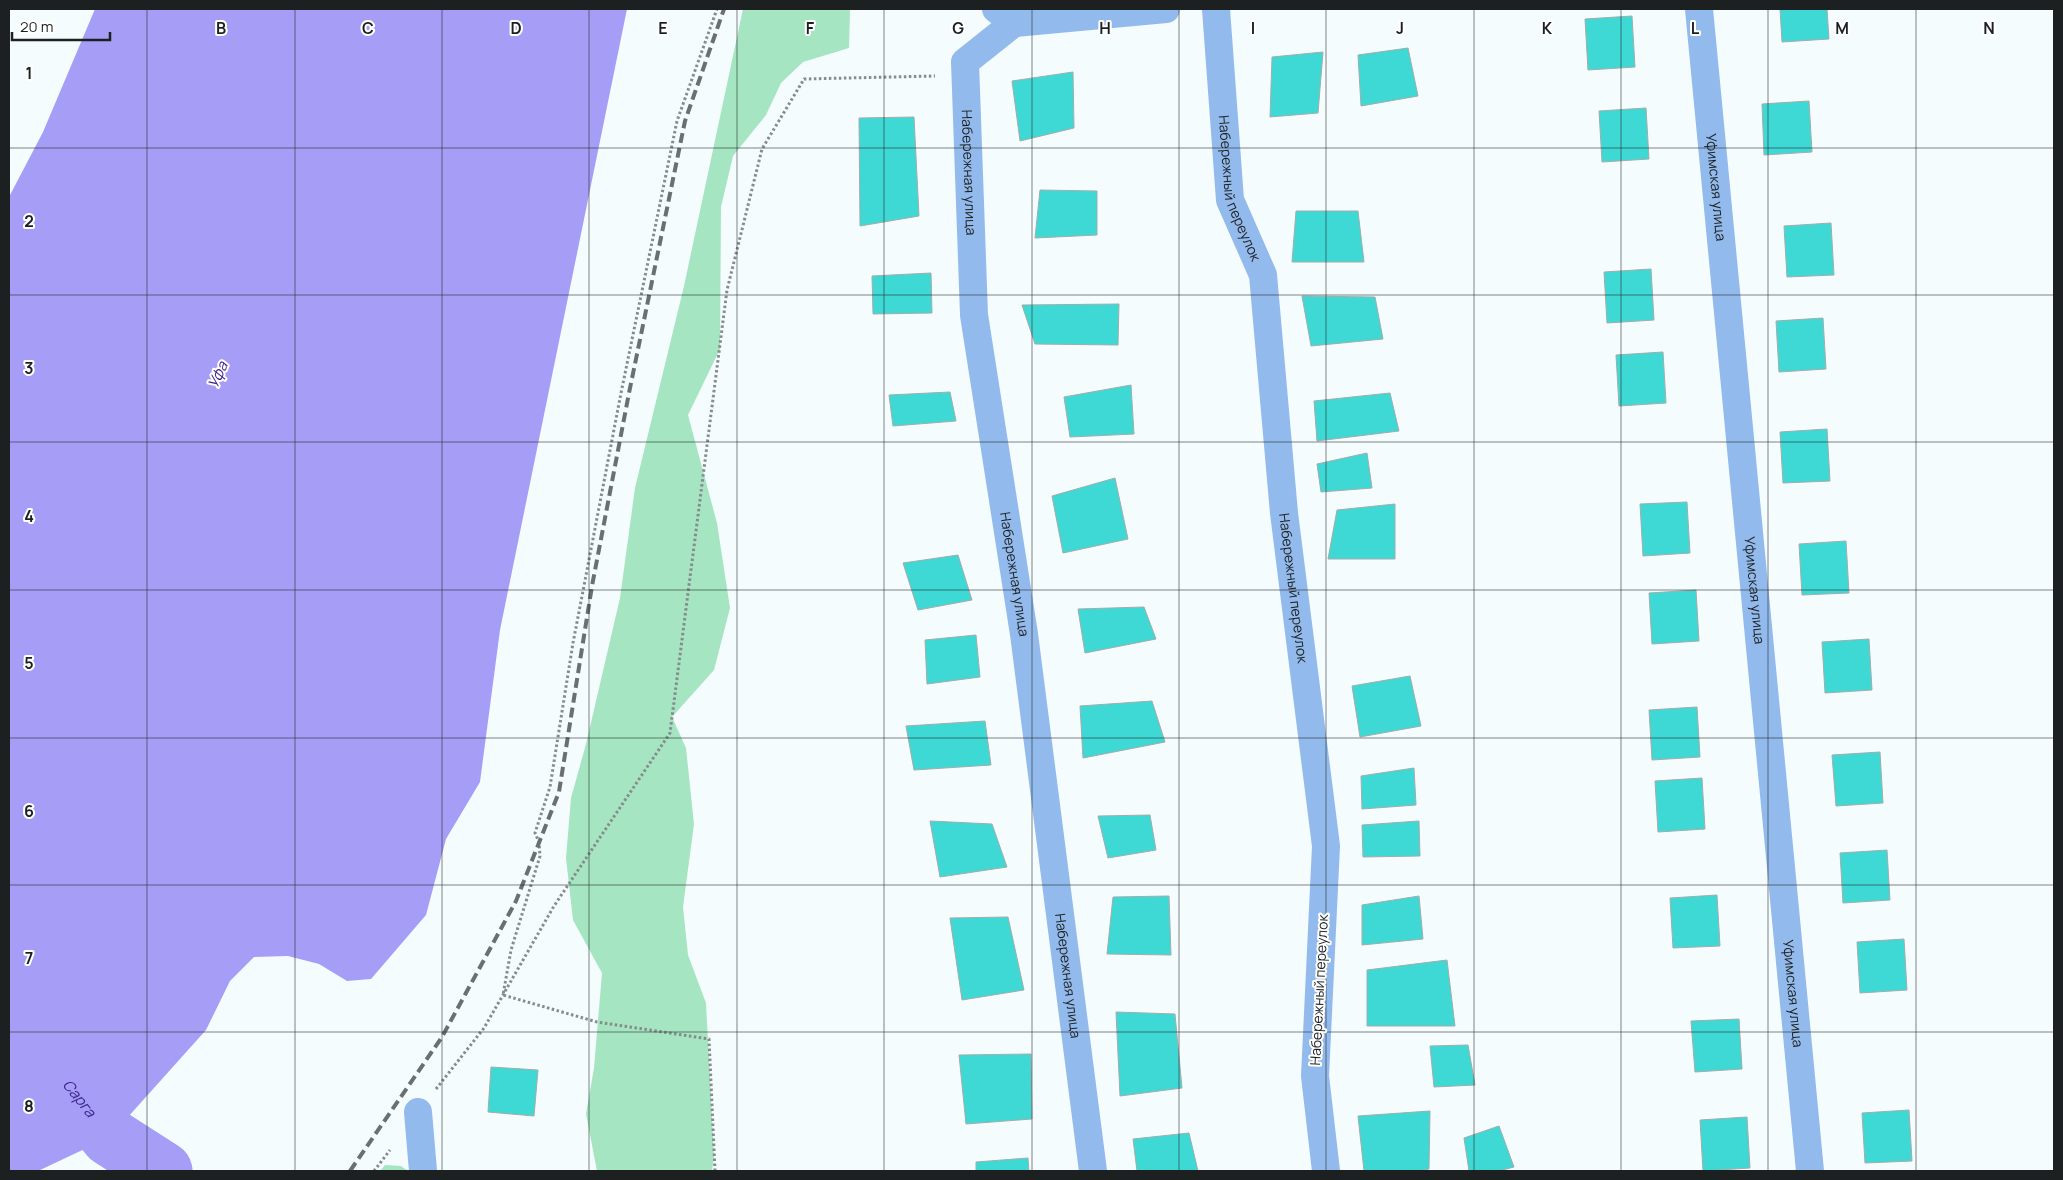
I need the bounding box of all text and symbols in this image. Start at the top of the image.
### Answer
scale bar [12,10,110,42]
text: 20 m [20,16,53,37]
text: B [216,17,226,39]
text: C [362,17,374,39]
text: D [510,17,522,39]
text: E [658,17,668,39]
text: F [806,17,815,39]
text: G [952,17,964,39]
text: H [1099,17,1111,39]
text: I [1251,17,1255,39]
text: J [1396,17,1404,39]
text: K [1542,17,1553,39]
text: L [1691,17,1700,39]
text: M [1835,17,1849,39]
text: N [1983,17,1995,39]
text: 1 [25,62,33,84]
street label: Набережная улица [958,109,981,236]
street label: Набережный переулок [1215,114,1266,265]
street label: Уфимская улица [1702,132,1731,242]
text: 2 [24,210,34,232]
text: 3 [24,357,34,379]
water label: Уфа [202,357,233,392]
text: 4 [24,505,34,527]
street label: Набережная улица [996,510,1034,638]
street label: Набережный переулок [1275,512,1313,665]
street label: Уфимская улица [1740,536,1770,645]
text: 5 [24,652,34,674]
text: 6 [24,800,34,822]
street label: Набережная улица [1051,912,1086,1039]
street label: Набережный переулок [1305,913,1332,1066]
street label: Уфимская улица [1779,939,1808,1048]
text: 7 [25,947,33,969]
water label: Сарга [58,1075,101,1122]
text: 8 [24,1095,34,1117]

